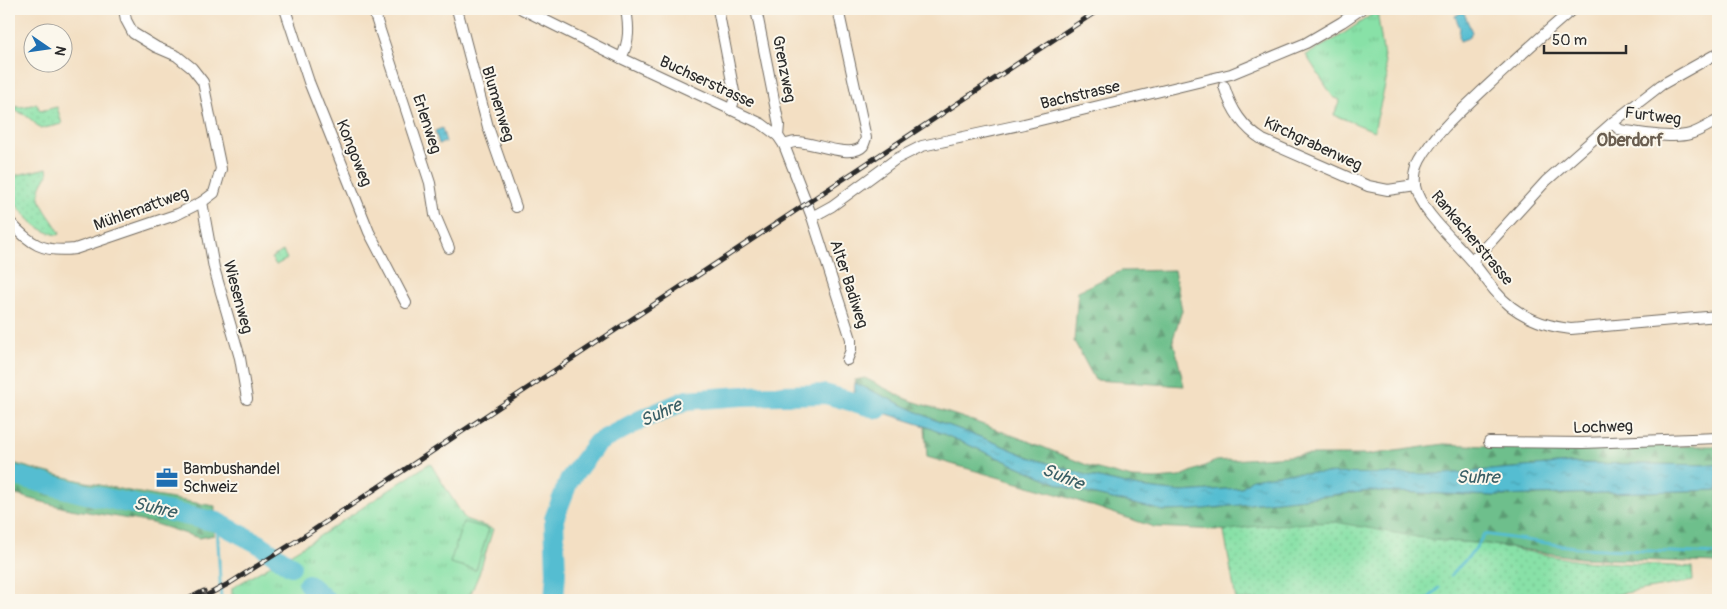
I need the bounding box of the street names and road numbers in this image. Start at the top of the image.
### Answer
street label: Grenzweg [768,34,800,104]
street label: Buchserstrasse [656,51,758,113]
street label: Blumenweg [477,64,519,144]
street label: Bachstrasse [1038,76,1122,114]
street label: Erlenweg [408,92,446,156]
street label: Furtweg [1624,103,1682,129]
street label: Kirchgrabenweg [1261,112,1365,176]
street label: Kongoweg [332,117,376,189]
street label: Mühlemattweg [91,183,191,235]
street label: Rankacherstrasse [1427,187,1518,290]
street label: Alter Badiweg [825,237,873,331]
street label: Wiesenweg [219,258,257,336]
street label: Lochweg [1573,416,1633,438]

